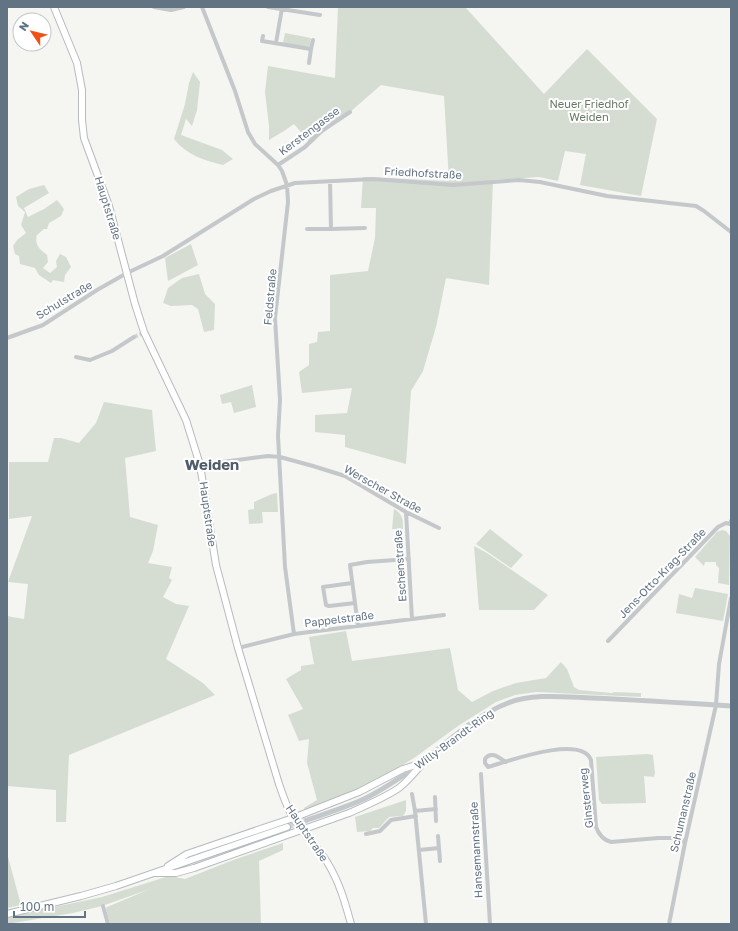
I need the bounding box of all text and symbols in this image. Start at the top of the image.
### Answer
north arrow [12,12,52,52]
text: N [16,19,31,33]
park label: Neuer Friedhof Weiden [549,97,629,123]
street label: Kerstengasse [276,104,342,158]
street label: Friedhofstraße [384,164,462,181]
street label: Hauptstraße [93,174,124,241]
street label: Feldstraße [261,268,278,326]
street label: Schulstraße [33,278,94,321]
district label: Weiden [185,455,239,473]
street label: Werscher Straße [342,462,425,515]
street label: Hauptstraße [197,480,220,547]
street label: Jens-Otto-Krag-Straße [615,525,708,620]
street label: Eschenstraße [391,530,408,602]
street label: Pappelstraße [303,608,375,629]
street label: Willy-Brandt-Ring [412,706,496,771]
street label: Ginsterweg [576,767,595,829]
street label: Schumanstraße [667,770,698,854]
street label: Hauptstraße [284,802,331,864]
street label: Hansemannstraße [466,802,485,899]
scale bar [14,893,85,919]
text: 100 m [20,899,54,914]

